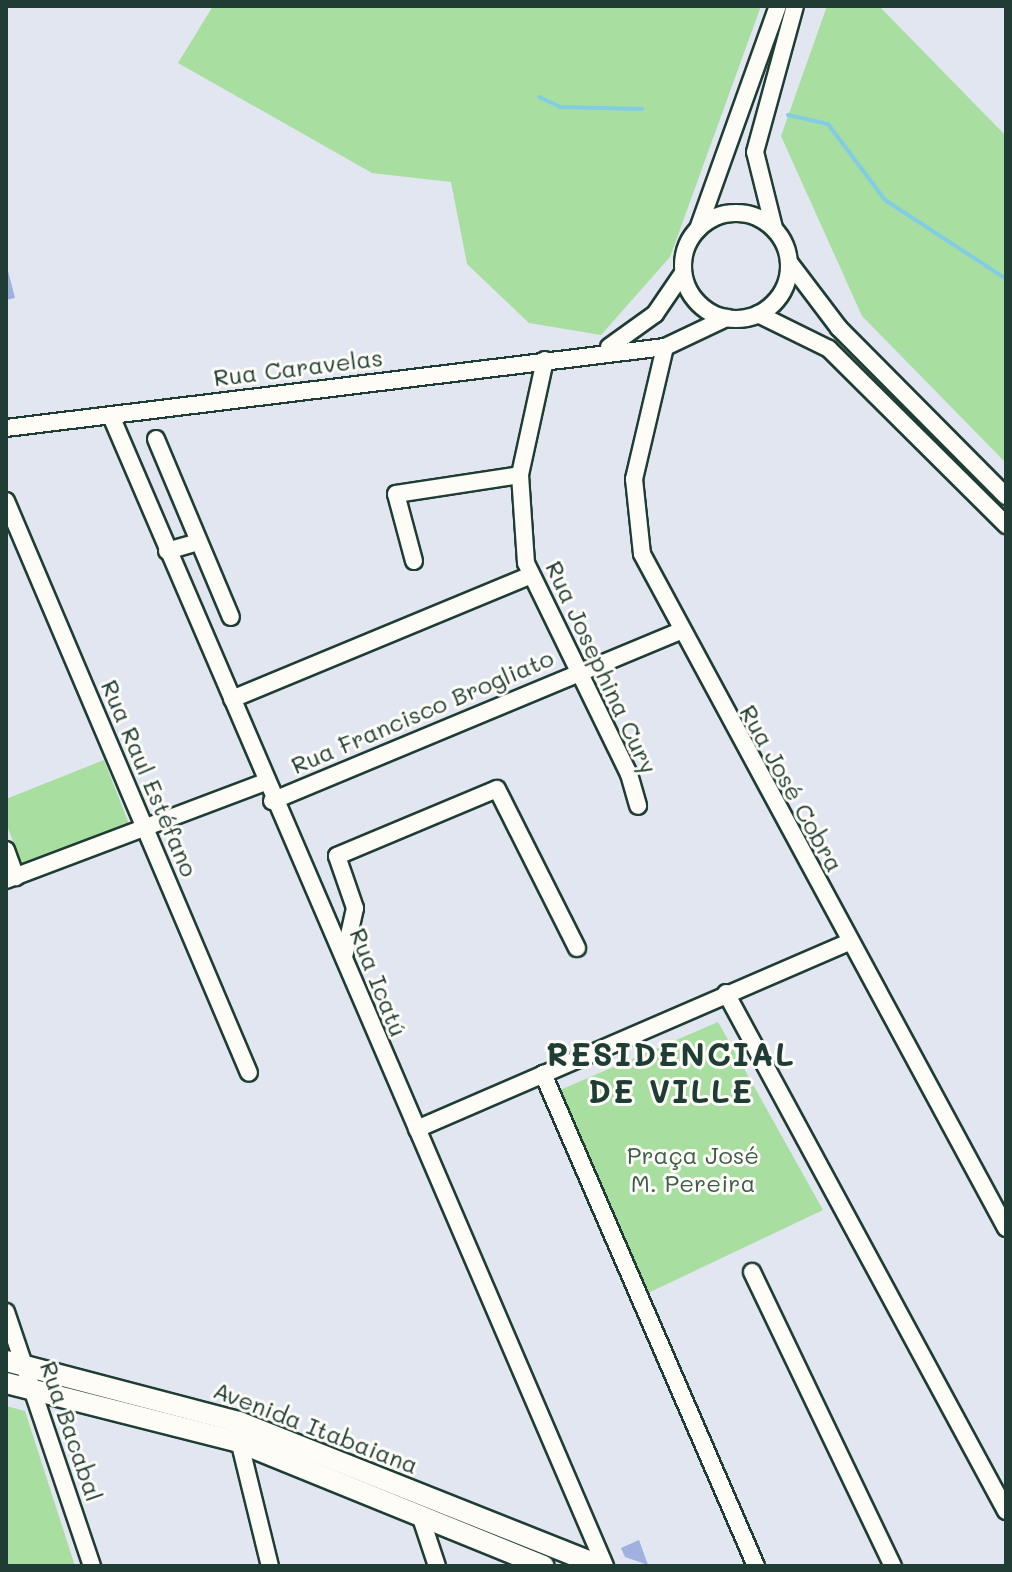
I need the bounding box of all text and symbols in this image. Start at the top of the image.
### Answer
street label: Rua Caravelas [212,342,384,392]
street label: Rua Josephina Cury [540,556,664,778]
street label: Rua Francisco Brogliato [286,643,558,779]
street label: Rua Raul Estéfano [96,675,204,881]
street label: Rua José Cobra [734,700,850,876]
street label: Rua Icatú [344,924,414,1040]
district label: RESIDENCIAL DE VILLE [546,1035,796,1110]
park label: Praça José M. Pereira [627,1141,759,1197]
street label: Rua Bacabal [35,1357,109,1505]
street label: Avenida Itabaiana [210,1375,422,1479]

